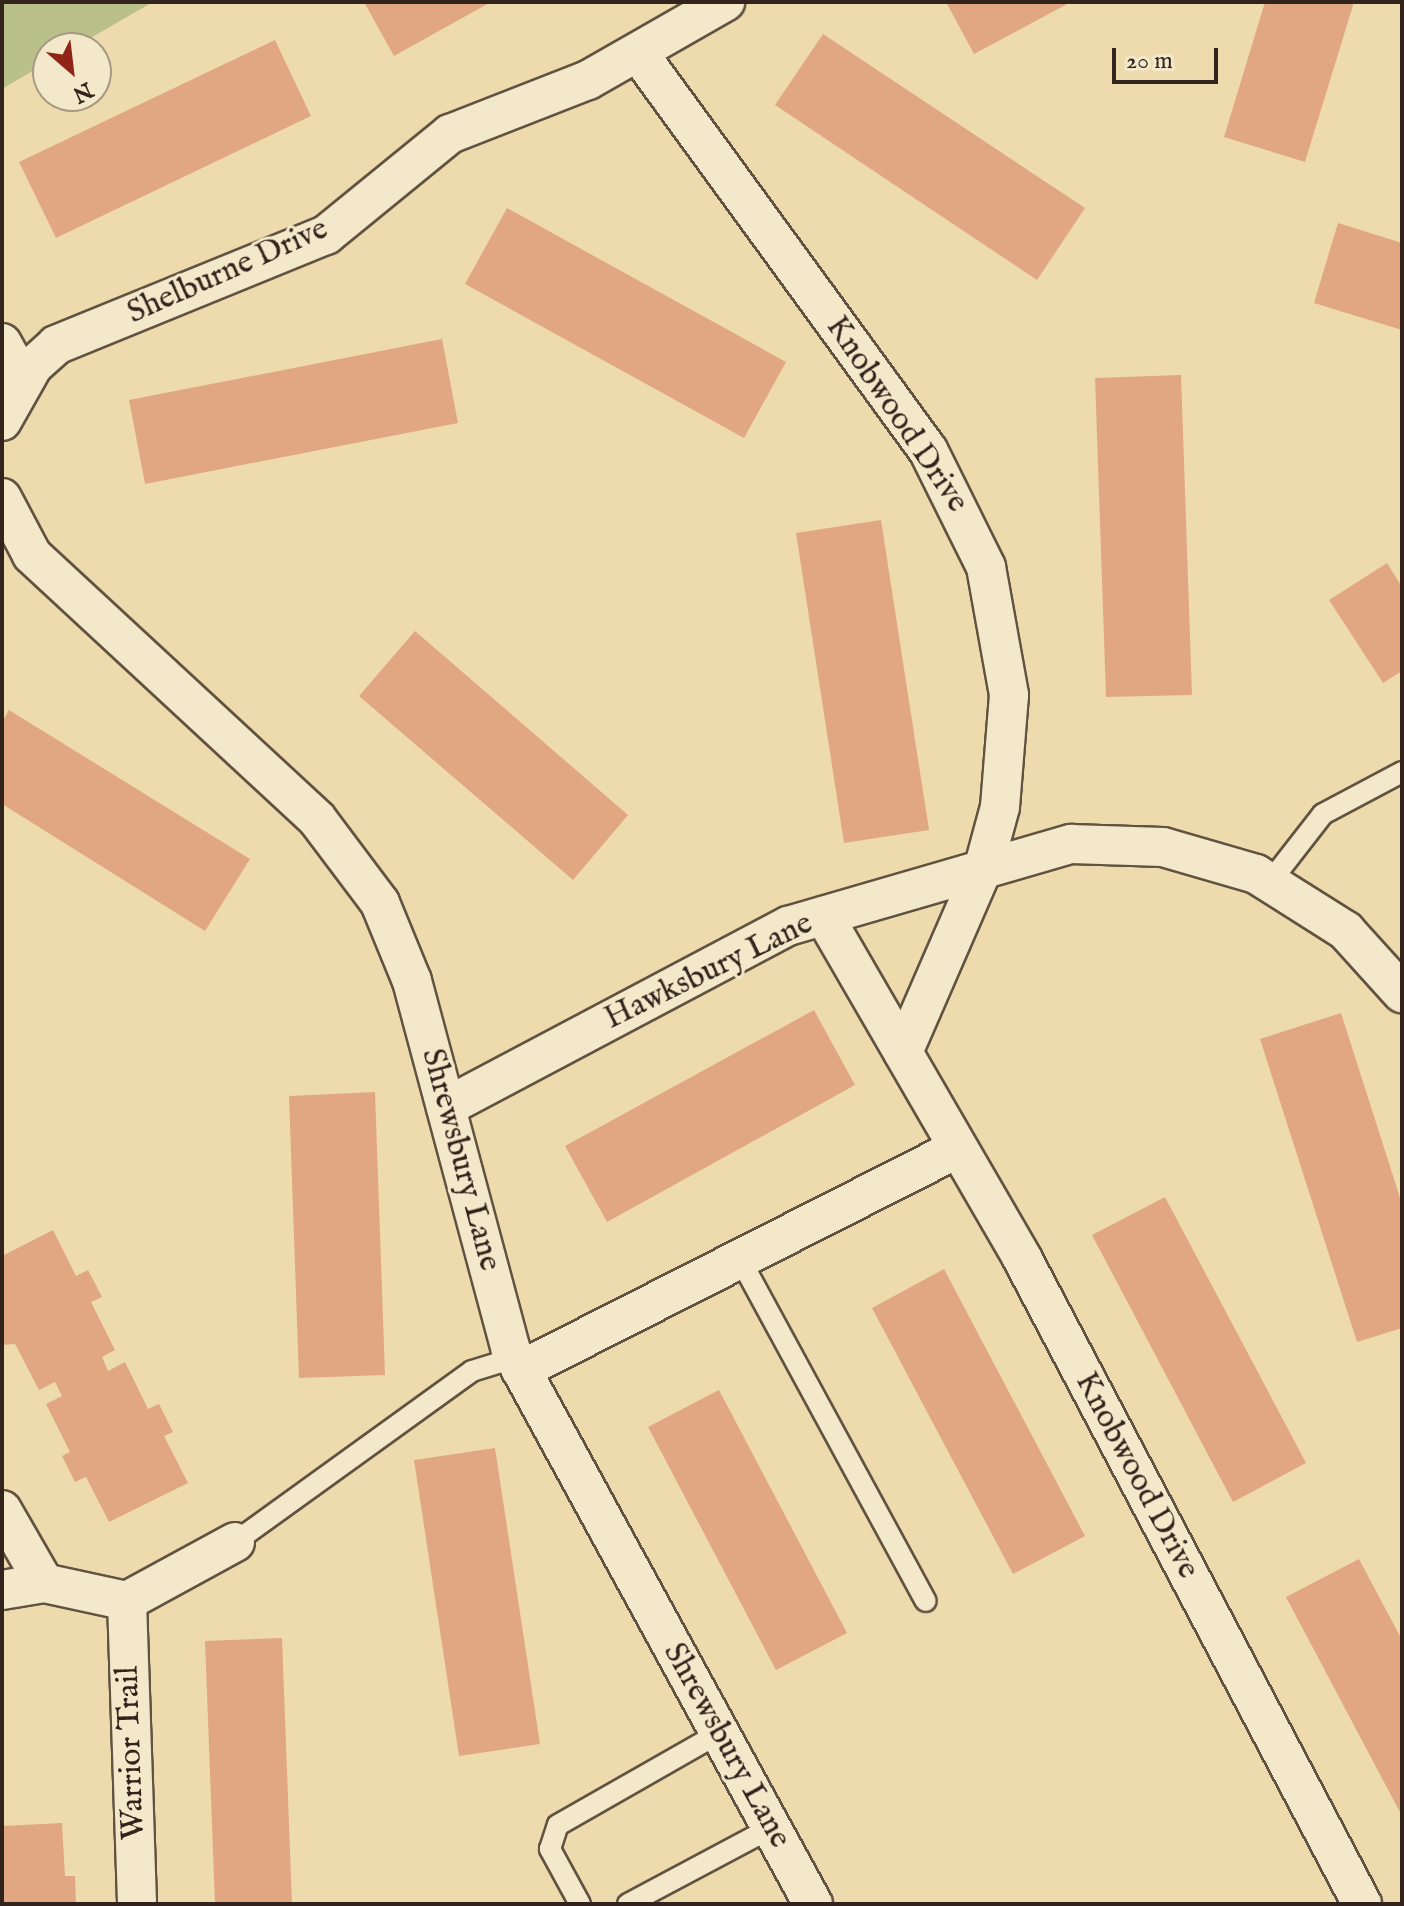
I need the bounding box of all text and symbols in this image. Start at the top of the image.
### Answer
north arrow [32,32,112,112]
scale bar [1116,32,1222,82]
text: 20 m [1126,46,1173,77]
text: N [67,75,97,108]
street label: Shelburne Drive [122,211,334,333]
street label: Knobwood Drive [816,310,976,520]
street label: Hawksbury Lane [599,905,819,1039]
street label: Shrewsbury Lane [412,1045,508,1275]
street label: Knobwood Drive [1066,1366,1206,1586]
street label: Shrewsbury Lane [654,1637,798,1855]
street label: Warrior Trail [110,1665,154,1841]

